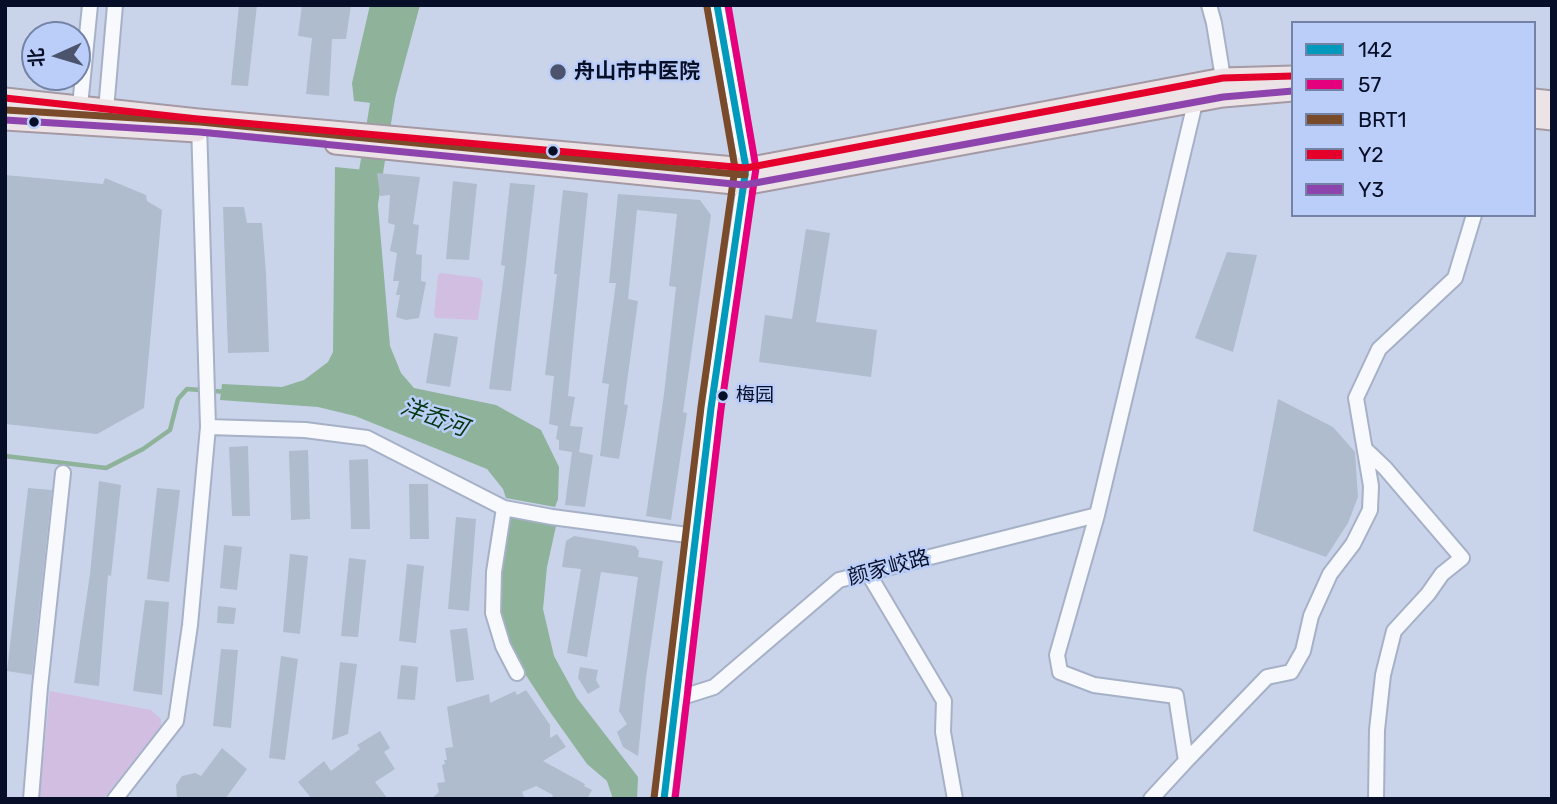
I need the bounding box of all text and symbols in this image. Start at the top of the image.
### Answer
north arrow [21,21,91,91]
legend [1291,21,1536,217]
text: 142 [1358,37,1392,62]
text: 北 [24,47,49,68]
place label: 舟山市中医院 [574,59,700,85]
marker: 舟山市中医院 [548,62,568,82]
text: 57 [1358,72,1381,97]
text: BRT1 [1358,107,1406,132]
unlabelled marker [27,115,41,129]
text: Y2 [1358,142,1384,167]
unlabelled marker [546,144,560,158]
text: Y3 [1358,177,1384,202]
place label: 梅园 [736,385,774,407]
marker: 梅园 [716,389,730,403]
water label: 洋岙河 [397,393,471,443]
street label: 颜家峧路 [845,545,933,591]

